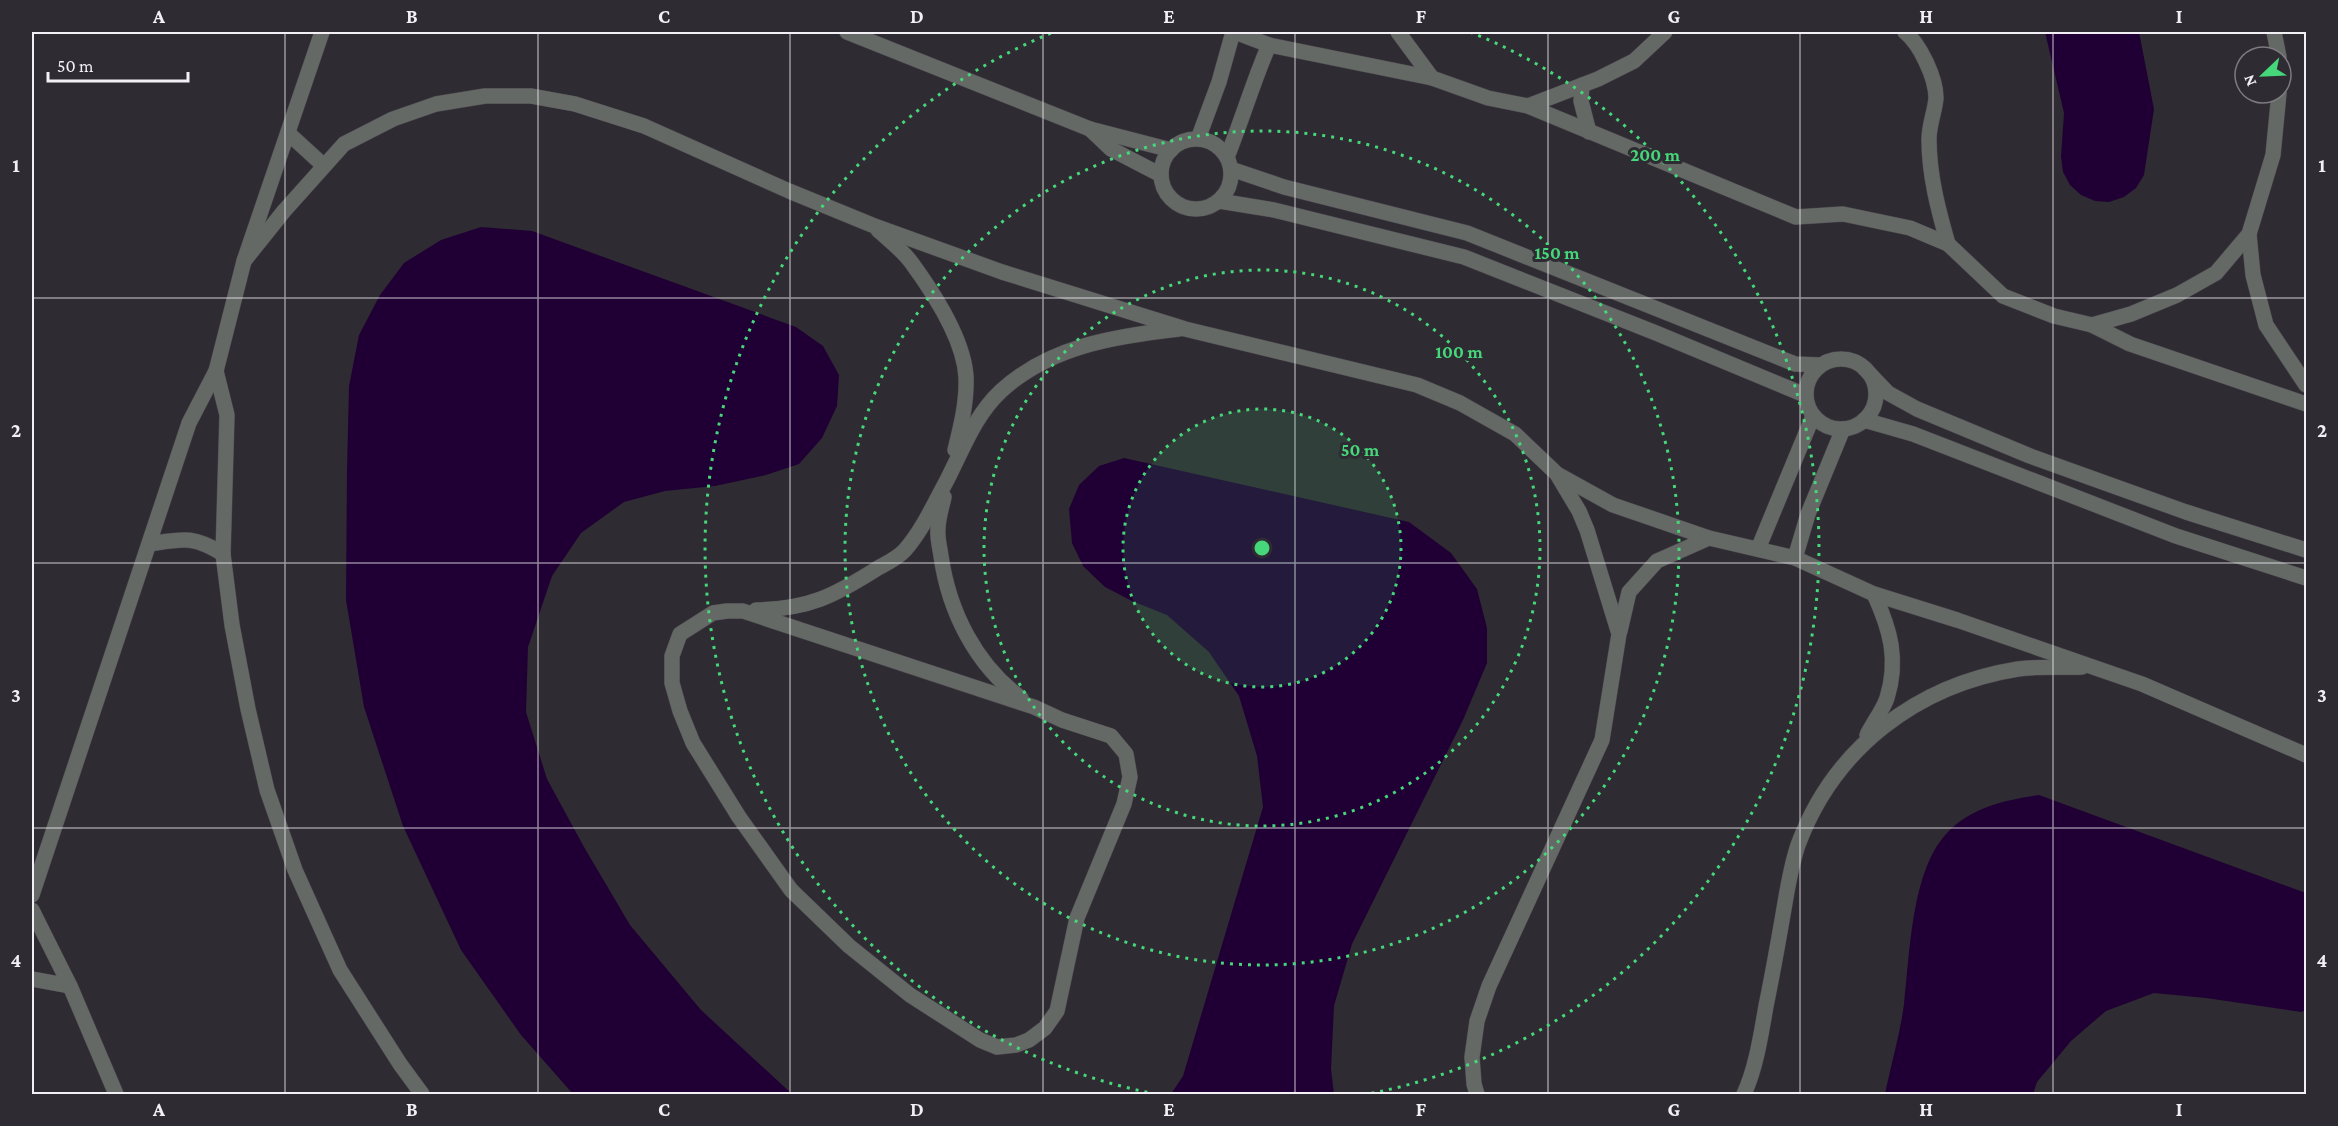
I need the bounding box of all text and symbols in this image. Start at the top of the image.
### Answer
text: A [152,5,166,27]
text: B [406,5,418,27]
text: C [658,5,670,27]
text: D [910,5,924,27]
text: E [1163,5,1175,27]
text: F [1416,5,1427,27]
text: G [1668,5,1681,27]
text: H [1919,5,1933,27]
text: I [2176,5,2183,27]
scale bar [48,45,188,83]
north arrow [2233,45,2293,105]
text: 50 m [57,56,94,76]
text: N [2240,72,2260,89]
text: 200 m [1630,145,1681,165]
text: 1 [12,154,20,176]
text: 1 [2318,154,2326,176]
text: 150 m [1534,243,1580,263]
text: 100 m [1435,342,1483,362]
text: 2 [11,419,21,441]
text: 2 [2317,419,2327,441]
text: 50 m [1341,440,1380,460]
centre of rings [1252,538,1272,558]
text: 3 [11,684,21,706]
text: 3 [2317,684,2327,706]
text: 4 [11,949,22,971]
text: 4 [2317,949,2328,971]
text: A [152,1098,166,1120]
text: B [406,1098,418,1120]
text: C [658,1098,670,1120]
text: D [910,1098,924,1120]
text: E [1163,1098,1175,1120]
text: F [1416,1098,1427,1120]
text: G [1668,1098,1681,1120]
text: H [1919,1098,1933,1120]
text: I [2176,1098,2183,1120]

